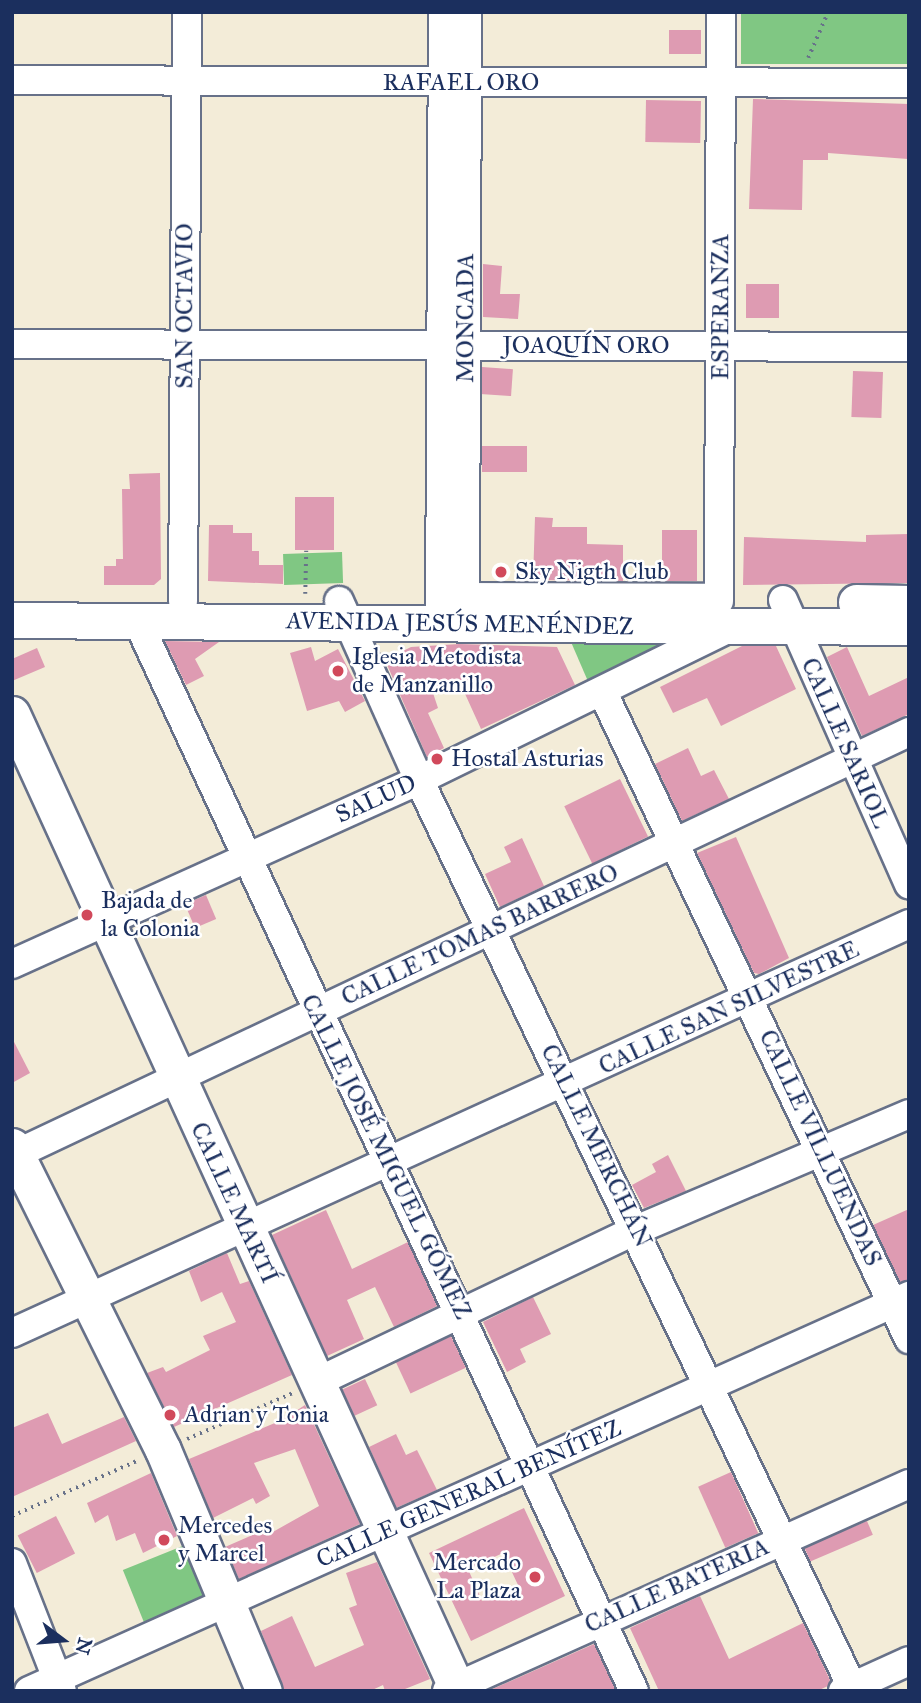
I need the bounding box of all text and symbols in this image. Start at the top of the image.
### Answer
street label: RAFAEL ORO [383,69,539,97]
street label: SAN OCTAVIO [171,223,199,389]
street label: ESPERANZA [707,234,735,380]
street label: MONCADA [452,253,480,383]
street label: JOAQUÍN ORO [502,332,670,360]
place label: Sky Nigth Club [515,558,669,586]
marker: Sky Nigth Club [493,564,509,580]
street label: AVENIDA JESÚS MENÉNDEZ [286,607,634,641]
place label: Iglesia Metodista de Manzanillo [352,643,522,699]
street label: CALLE SARIOL [795,654,895,832]
marker: Iglesia Metodista de Manzanillo [330,663,346,679]
place label: Hostal Asturias [451,745,603,773]
marker: Hostal Asturias [429,751,445,767]
street label: SALUD [331,769,421,829]
street label: CALLE TOMAS BARRERO [337,858,623,1012]
place label: Bajada de la Colonia [101,887,200,943]
marker: Bajada de la Colonia [79,907,95,923]
street label: CALLE SAN SILVESTRE [594,935,864,1081]
street label: CALLE JOSÉ MIGUEL GÓMEZ [295,990,477,1324]
street label: CALLE VILLUENDAS [753,1025,887,1271]
street label: CALLE MERCHÁN [534,1040,658,1252]
street label: CALLE MARTÍ [184,1118,284,1288]
place label: Adrian y Tonia [184,1401,329,1429]
marker: Adrian y Tonia [162,1407,178,1423]
street label: CALLE GENERAL BENÍTEZ [312,1414,626,1574]
place label: Mercedes y Marcel [178,1512,272,1568]
marker: Mercedes y Marcel [156,1532,172,1548]
street label: CALLE BATERIA [580,1532,774,1640]
place label: Mercado La Plaza [433,1549,521,1605]
marker: Mercado La Plaza [527,1569,543,1585]
north arrow [28,1605,98,1675]
text: N [70,1635,97,1657]

